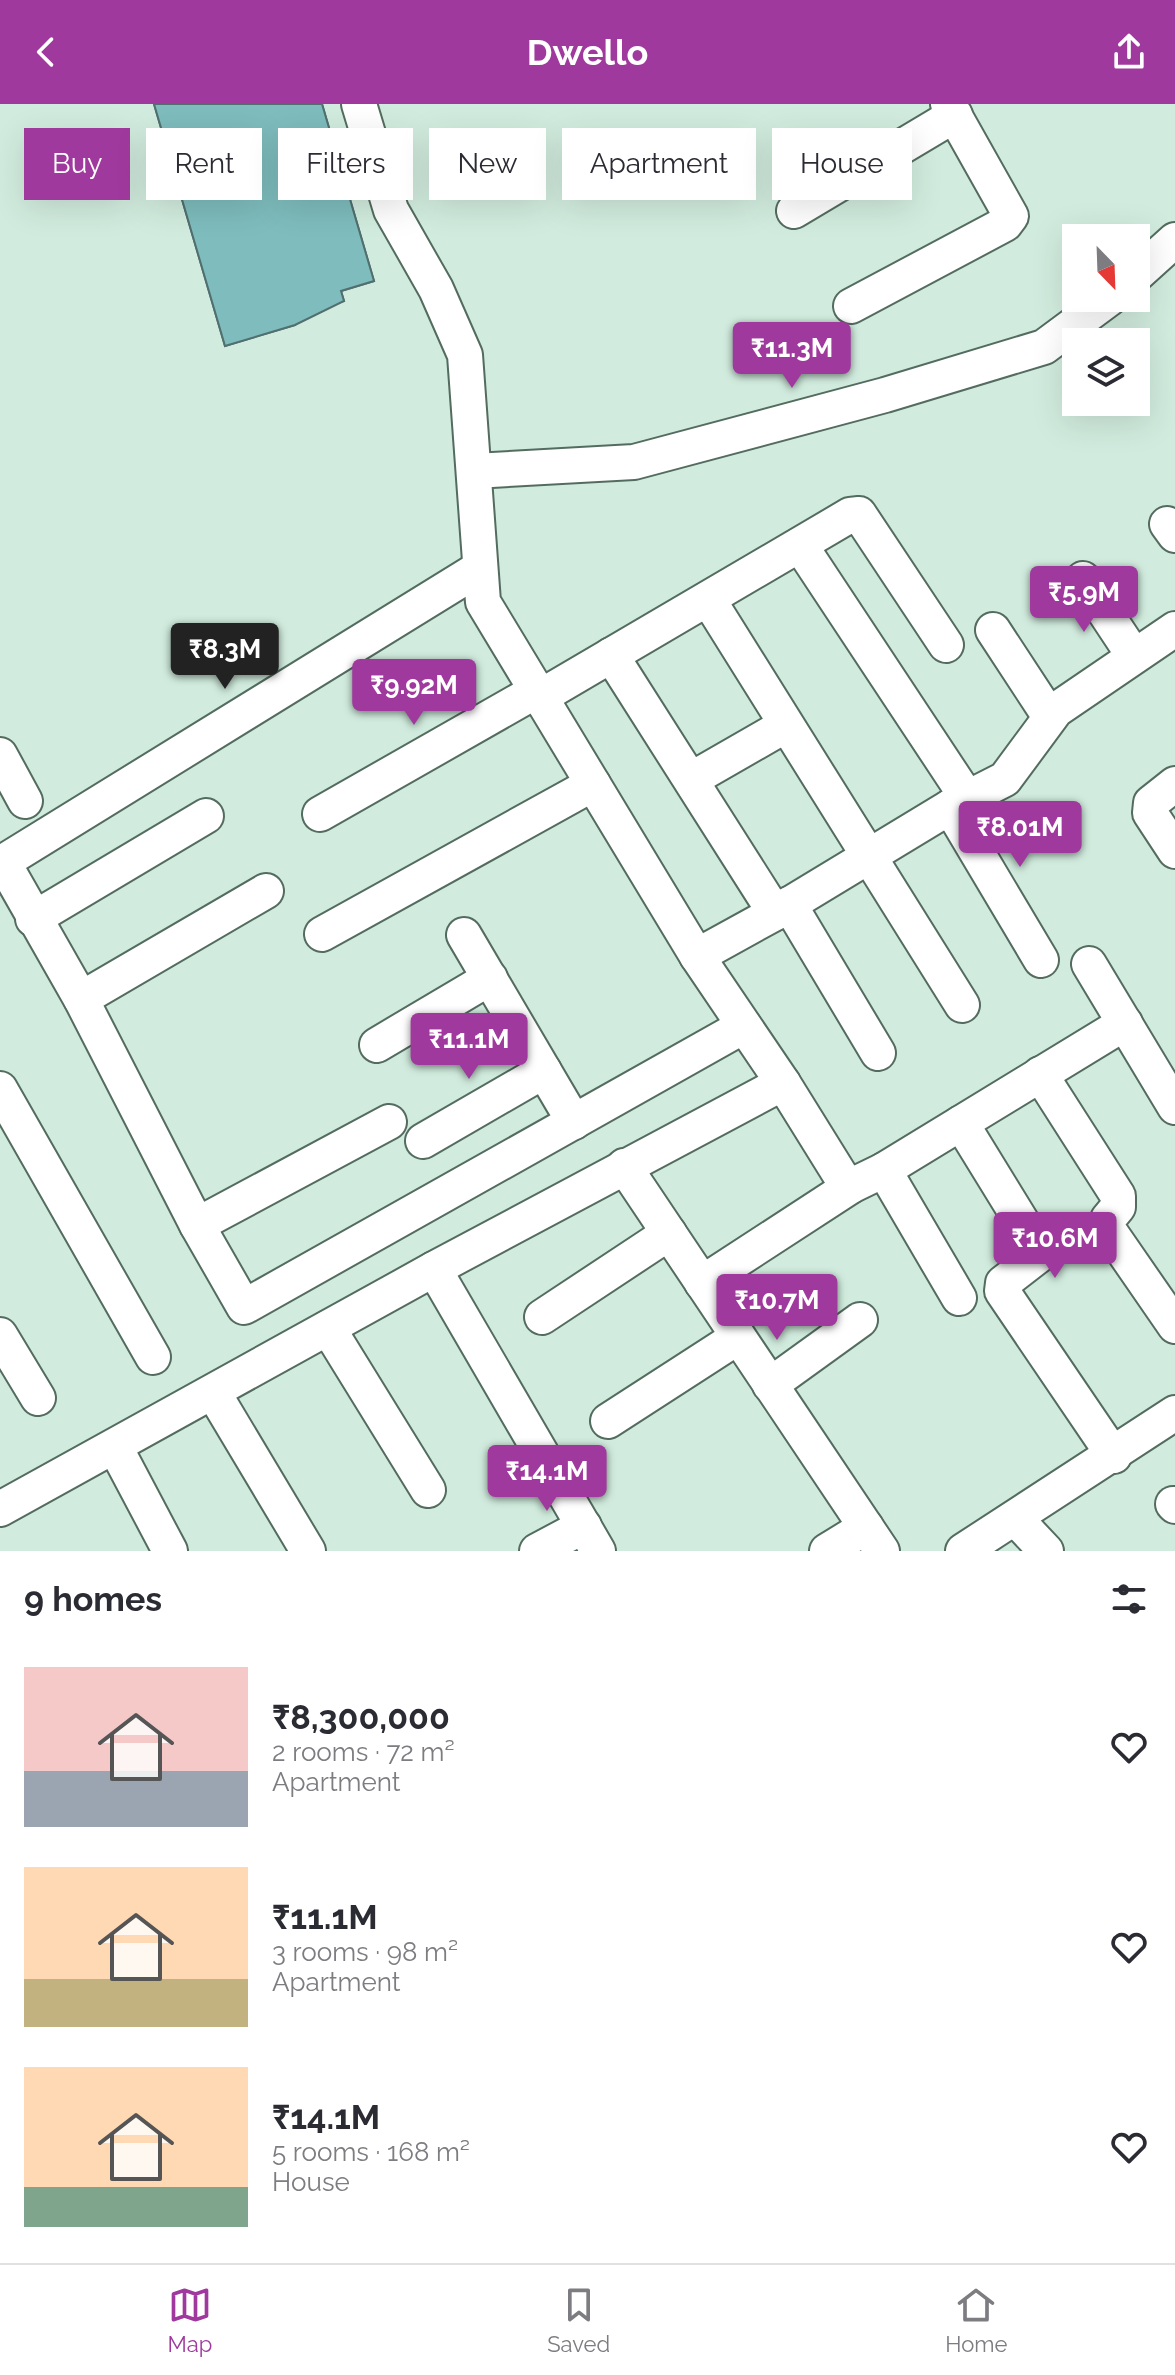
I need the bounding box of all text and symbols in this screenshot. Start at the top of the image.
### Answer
icon: back [24,30,68,74]
icon: share [1107,30,1151,74]
text: Dwello [527,31,648,73]
chip: Buy [24,128,130,200]
chip: Rent [146,128,262,200]
chip: Filters [278,128,413,200]
chip: New [429,128,546,200]
chip: Apartment [562,128,756,200]
chip: House [772,128,912,200]
north arrow [1062,224,1150,312]
map controls [1062,224,1150,416]
pin: ₹11.3M [727,322,857,390]
button: layers [1062,328,1150,416]
text: ₹11.3M [751,333,833,363]
pin: ₹5.9M [1028,566,1140,634]
text: ₹5.9M [1048,577,1120,607]
pin: ₹8.3M [169,623,281,691]
text: ₹8.3M [189,634,261,664]
pin: ₹9.92M [349,659,479,727]
text: ₹9.92M [370,670,458,700]
pin: ₹8.01M [955,801,1085,869]
text: ₹8.01M [977,812,1063,842]
pin: ₹11.1M [404,1013,534,1081]
text: ₹11.1M [429,1024,509,1054]
pin: ₹10.6M [990,1212,1120,1280]
text: ₹10.6M [1012,1223,1098,1253]
pin: ₹10.7M [712,1274,842,1342]
text: ₹10.7M [734,1285,820,1315]
pin: ₹14.1M [482,1445,612,1513]
text: ₹14.1M [506,1456,588,1486]
icon: filters [1107,1577,1151,1621]
text: 9 homes [24,1579,162,1619]
text: ₹8,300,000 [272,1697,450,1737]
icon: home [88,1699,184,1795]
icon: heart [1107,1725,1151,1769]
text: 2 rooms · 72 m² [272,1737,455,1767]
text: Apartment [272,1767,401,1797]
text: ₹11.1M [272,1897,378,1937]
icon: home [88,1899,184,1995]
icon: heart [1107,1925,1151,1969]
text: 3 rooms · 98 m² [272,1937,458,1967]
text: Apartment [272,1967,401,1997]
text: ₹14.1M [272,2097,380,2137]
icon: home [88,2099,184,2195]
icon: heart [1107,2125,1151,2169]
text: 5 rooms · 168 m² [272,2137,470,2167]
text: House [272,2167,350,2197]
tab: Map [168,2283,212,2357]
tab: Saved [547,2283,610,2357]
tab: Home [945,2283,1007,2357]

